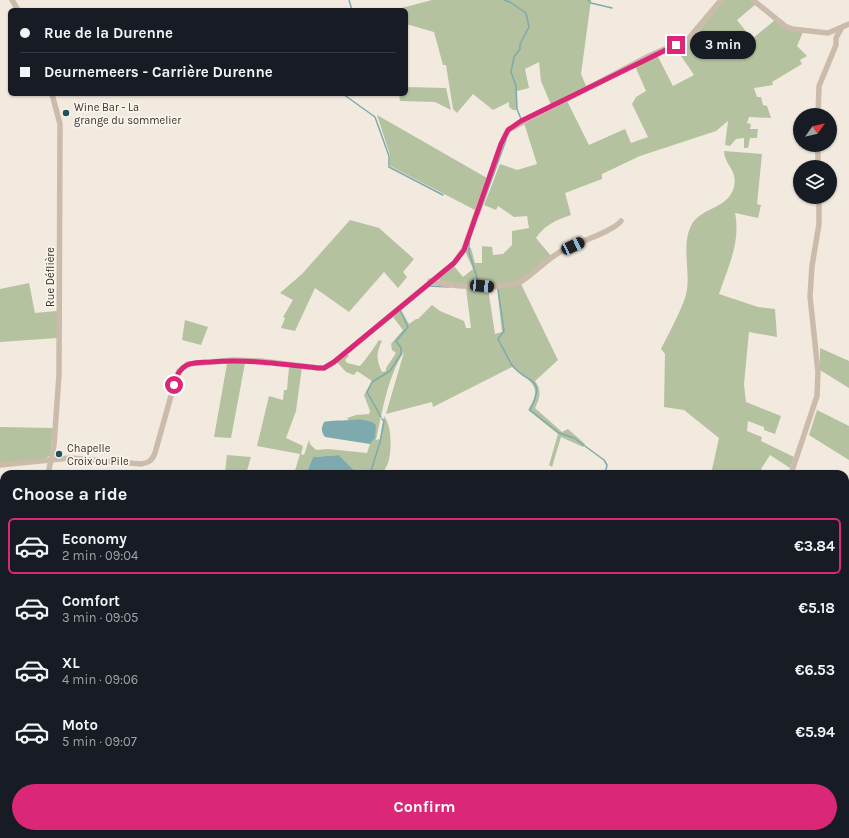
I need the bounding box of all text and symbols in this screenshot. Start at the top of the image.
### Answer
text: Rue de la Durenne [44,24,173,42]
callout: 3 min [690,31,756,59]
route end [667,36,685,54]
text: 3 min [705,37,741,52]
text: Deurnemeers - Carrière Durenne [44,63,273,81]
place label: Wine Bar - La grange du sommelier [74,101,181,127]
marker: Wine Bar - La grange du sommelier [61,108,71,118]
north arrow [793,108,837,152]
map controls [793,108,837,204]
button: layers [793,160,837,204]
car [560,235,586,257]
street label: Rue Déflière [44,247,57,307]
car [470,279,494,293]
route start [165,376,183,394]
place label: Chapelle Croix ou Pile [67,442,129,468]
marker: Chapelle Croix ou Pile [54,449,64,459]
text: Choose a ride [12,483,127,505]
icon: car [14,528,50,564]
text: Economy [62,530,127,548]
text: €3.84 [794,537,835,555]
text: 2 min · 09:04 [62,548,138,563]
icon: car [14,590,50,626]
text: Comfort [62,592,120,610]
text: €5.18 [798,599,835,617]
text: 3 min · 09:05 [62,610,138,625]
icon: car [14,652,50,688]
text: XL [62,654,80,672]
text: €6.53 [795,661,835,679]
text: 4 min · 09:06 [62,672,138,687]
icon: car [14,714,50,750]
text: Moto [62,716,98,734]
text: €5.94 [795,723,835,741]
text: 5 min · 09:07 [62,734,137,749]
button: Confirm [12,784,837,830]

